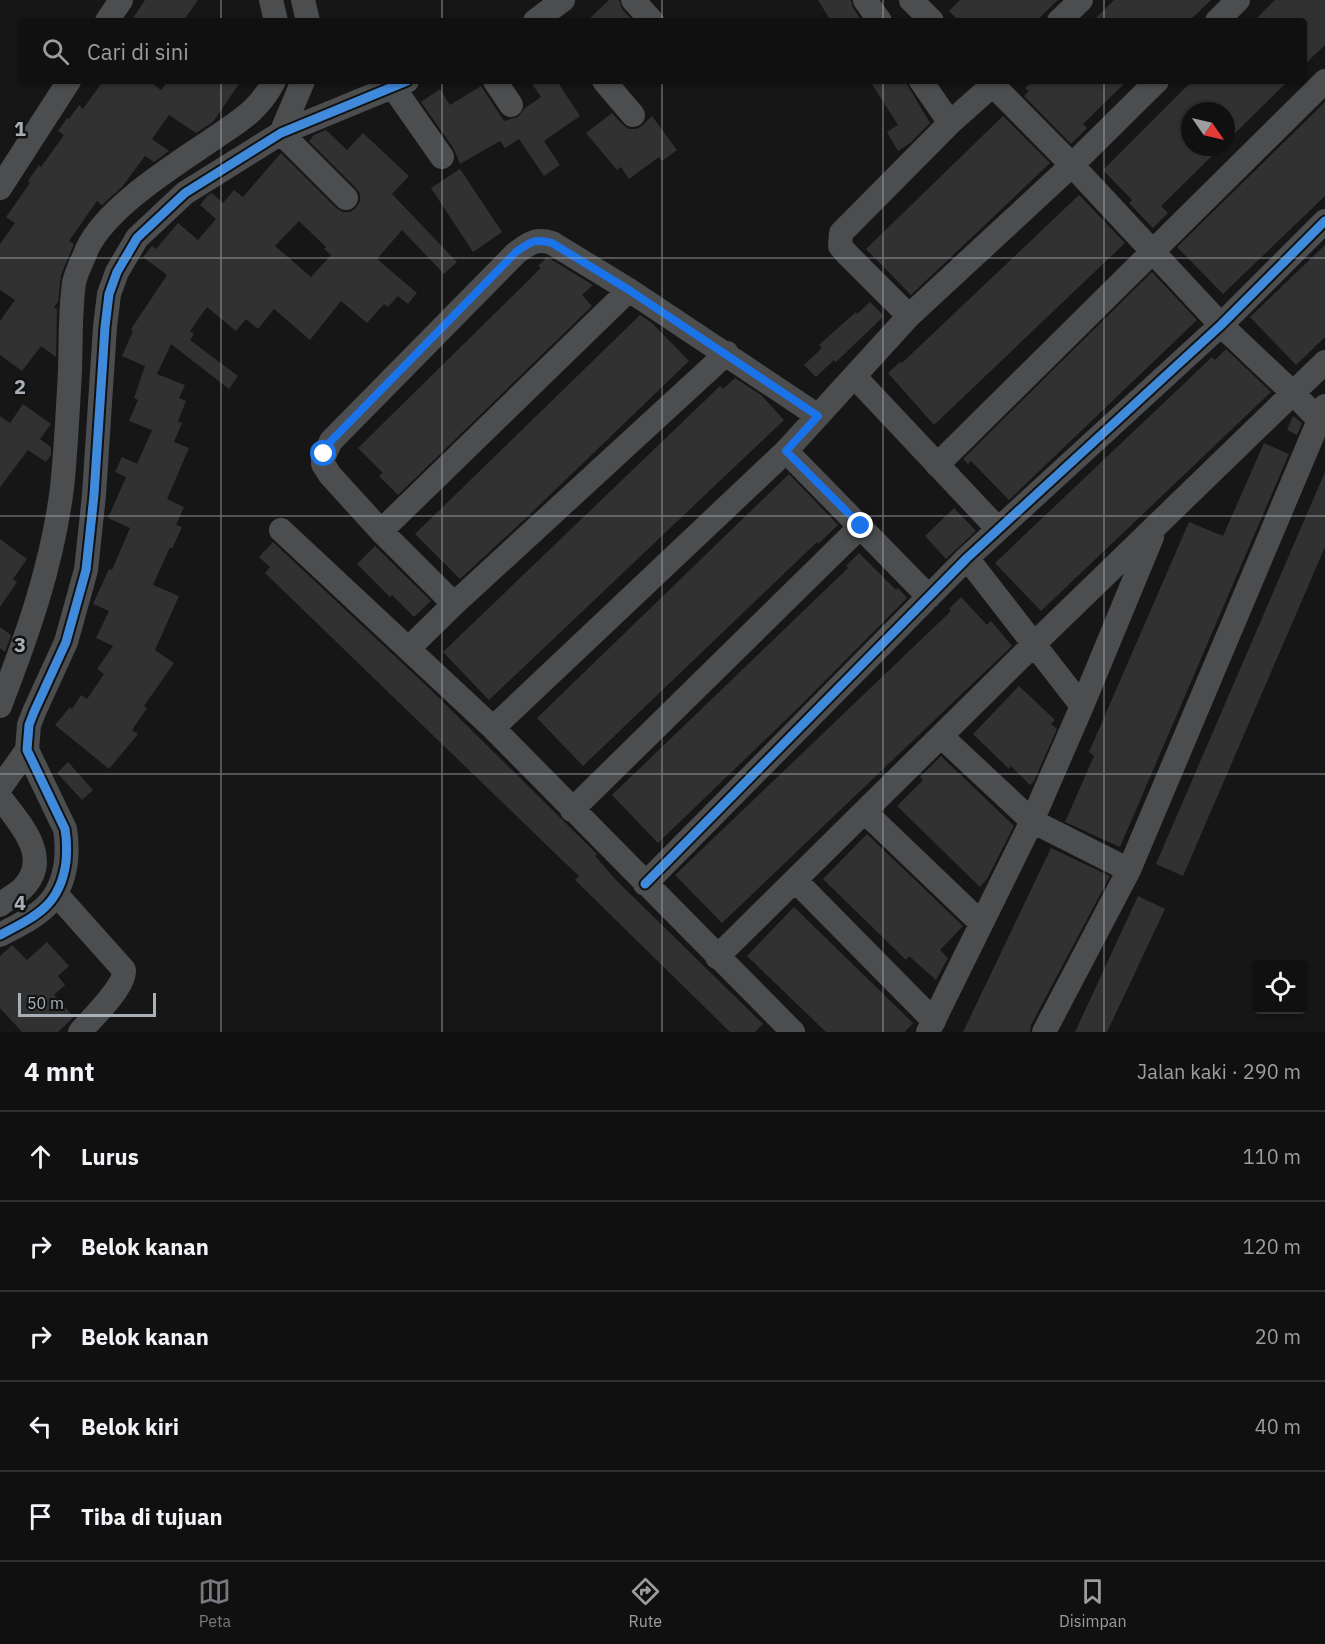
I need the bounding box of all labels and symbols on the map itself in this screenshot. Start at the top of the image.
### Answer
north arrow [1181,102,1235,156]
text: 1 [14,115,26,142]
text: 2 [14,373,26,400]
route start [310,440,336,466]
route end [847,512,873,538]
text: 3 [14,631,26,658]
text: 4 [14,889,26,916]
scale bar [18,990,156,1018]

